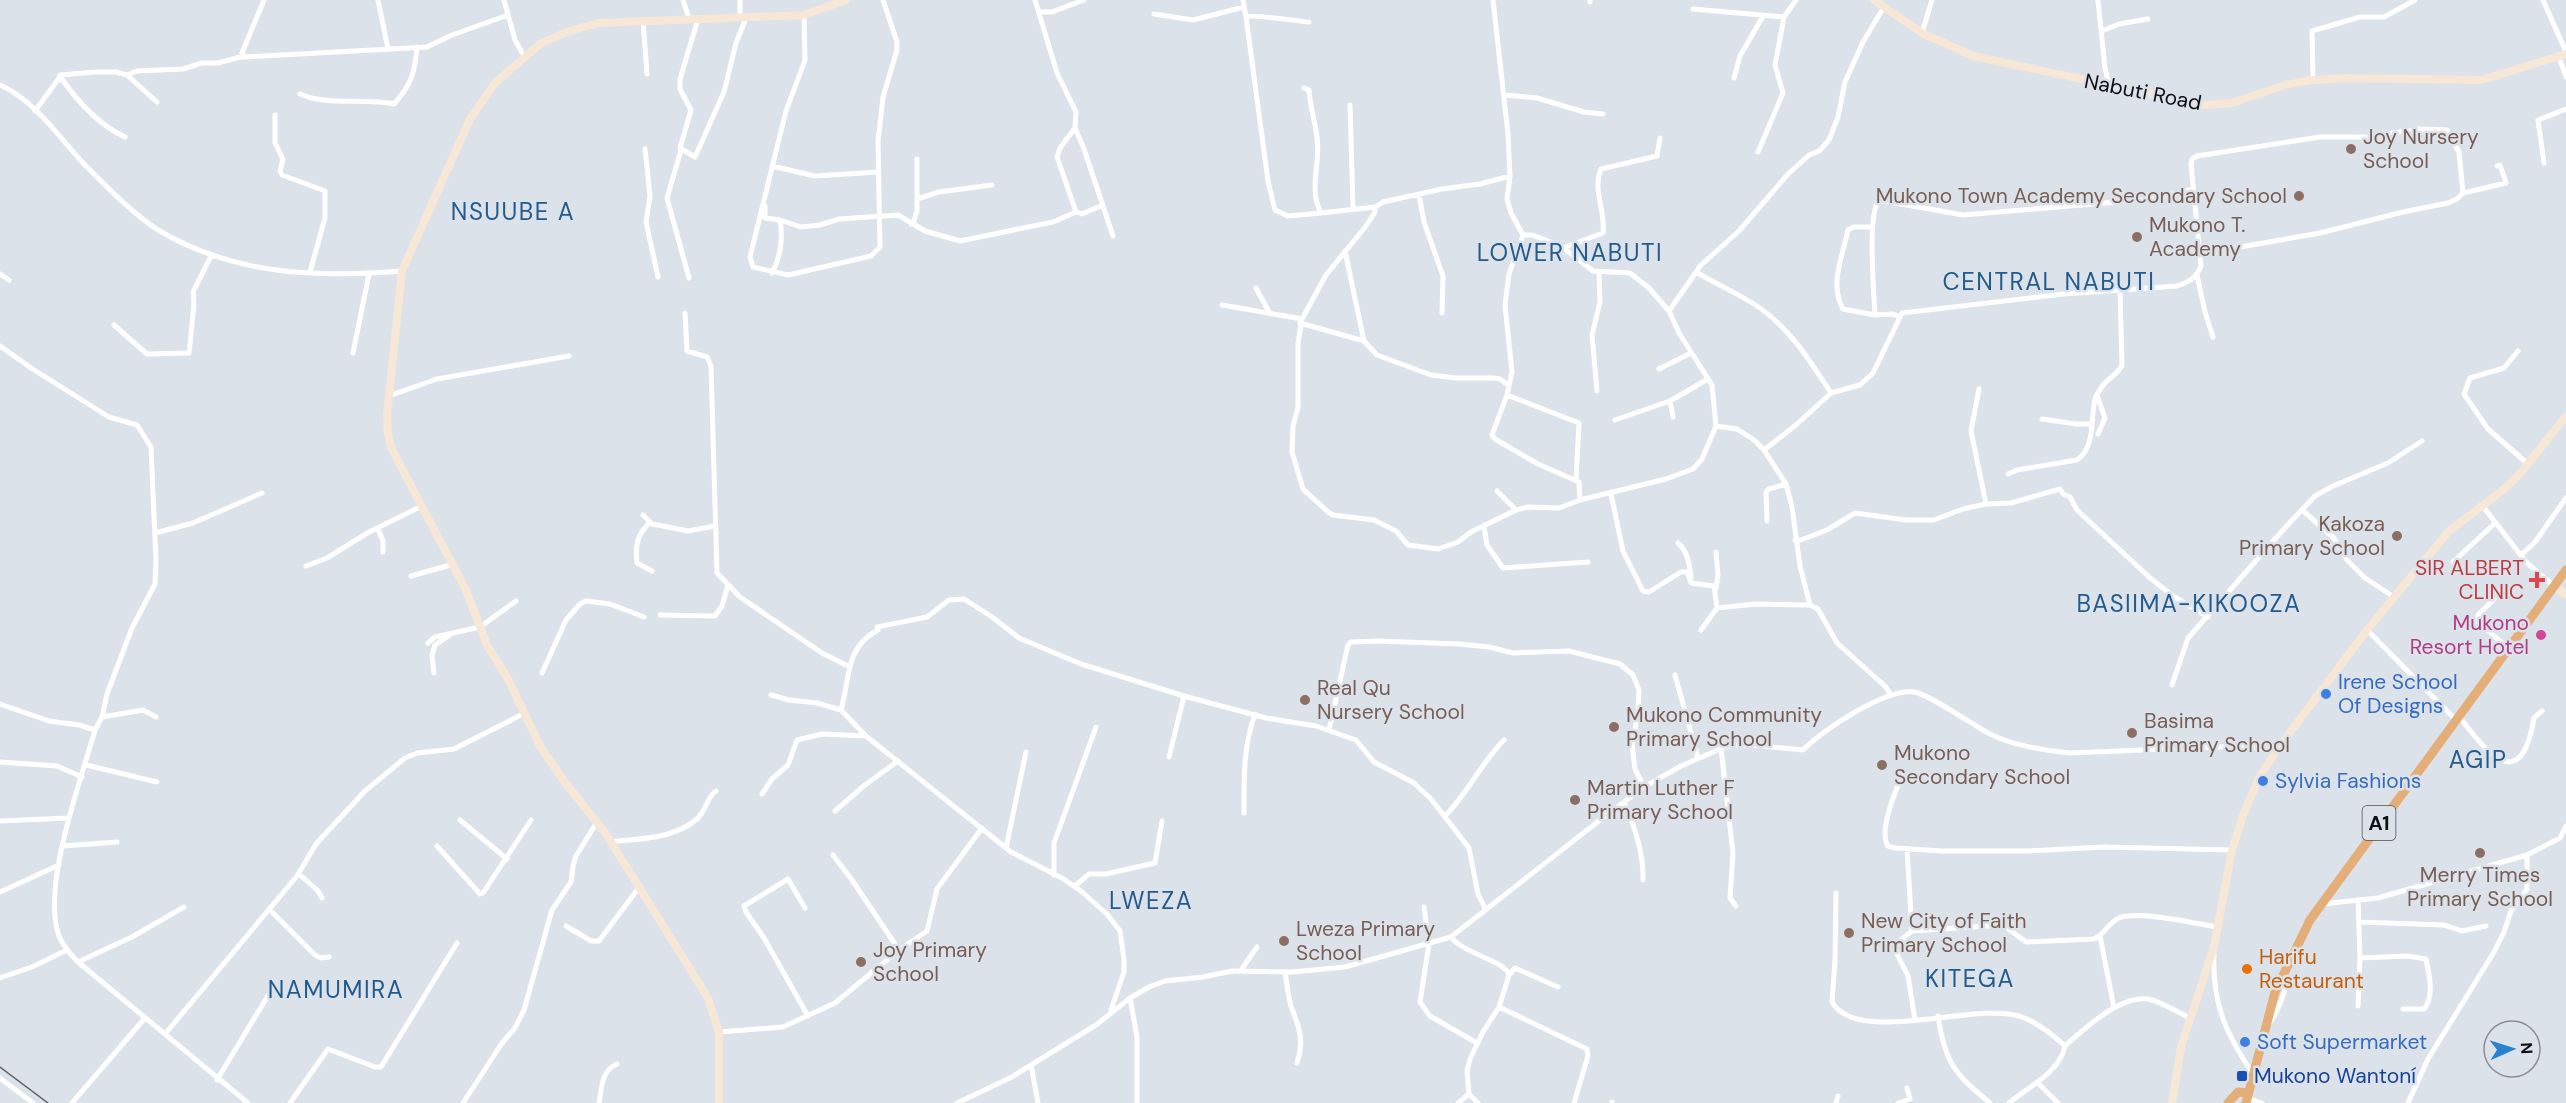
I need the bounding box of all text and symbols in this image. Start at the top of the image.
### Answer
street label: Nabuti Road [2082,67,2204,117]
place label: Joy Nursery School [2363,123,2479,175]
marker: Joy Nursery School [2344,142,2358,156]
place label: Mukono Town Academy Secondary School [1876,182,2287,210]
marker: Mukono Town Academy Secondary School [2292,189,2306,203]
district label: NSUUBE A [451,196,575,227]
place label: Mukono T. Academy [2149,211,2245,263]
marker: Mukono T. Academy [2130,230,2144,244]
district label: LOWER NABUTI [1477,237,1663,268]
district label: CENTRAL NABUTI [1943,266,2155,297]
place label: Kakoza Primary School [2239,510,2385,562]
marker: Kakoza Primary School [2390,529,2404,543]
place label: SIR ALBERT CLINIC [2415,554,2524,606]
marker: SIR ALBERT CLINIC [2528,571,2546,589]
district label: BASIIMA-KIKOOZA [2077,588,2301,619]
place label: Mukono Resort Hotel [2410,609,2529,661]
marker: Mukono Resort Hotel [2534,628,2548,642]
place label: Irene School Of Designs [2338,668,2458,720]
place label: Real Qu Nursery School [1317,674,1465,726]
marker: Irene School Of Designs [2319,687,2333,701]
marker: Real Qu Nursery School [1298,693,1312,707]
place label: Mukono Community Primary School [1626,701,1822,753]
place label: Basima Primary School [2144,707,2290,759]
marker: Mukono Community Primary School [1607,720,1621,734]
marker: Basima Primary School [2125,726,2139,740]
place label: Mukono Secondary School [1894,739,2070,791]
district label: AGIP [2449,744,2507,775]
marker: Mukono Secondary School [1875,758,1889,772]
place label: Sylvia Fashions [2275,767,2421,795]
place label: Martin Luther F Primary School [1587,774,1735,826]
marker: Sylvia Fashions [2256,774,2270,788]
marker: Martin Luther F Primary School [1568,793,1582,807]
road number: A1 [2362,806,2396,840]
marker: Merry Times Primary School [2473,846,2487,860]
place label: Merry Times Primary School [2407,861,2553,913]
district label: LWEZA [1109,885,1193,916]
place label: New City of Faith Primary School [1861,907,2027,959]
place label: Lweza Primary School [1296,915,1436,967]
marker: New City of Faith Primary School [1842,926,1856,940]
marker: Lweza Primary School [1277,934,1291,948]
place label: Joy Primary School [873,936,987,988]
place label: Harifu Restaurant [2259,943,2364,995]
marker: Joy Primary School [854,955,868,969]
marker: Harifu Restaurant [2240,962,2254,976]
district label: KITEGA [1925,963,2015,994]
district label: NAMUMIRA [268,974,404,1005]
north arrow [2482,1019,2542,1079]
place label: Soft Supermarket [2257,1028,2427,1056]
marker: Soft Supermarket [2238,1035,2252,1049]
text: N [2516,1042,2537,1055]
place label: Mukono Wantoní [2254,1062,2416,1090]
marker: Mukono Wantoní [2235,1069,2249,1083]

